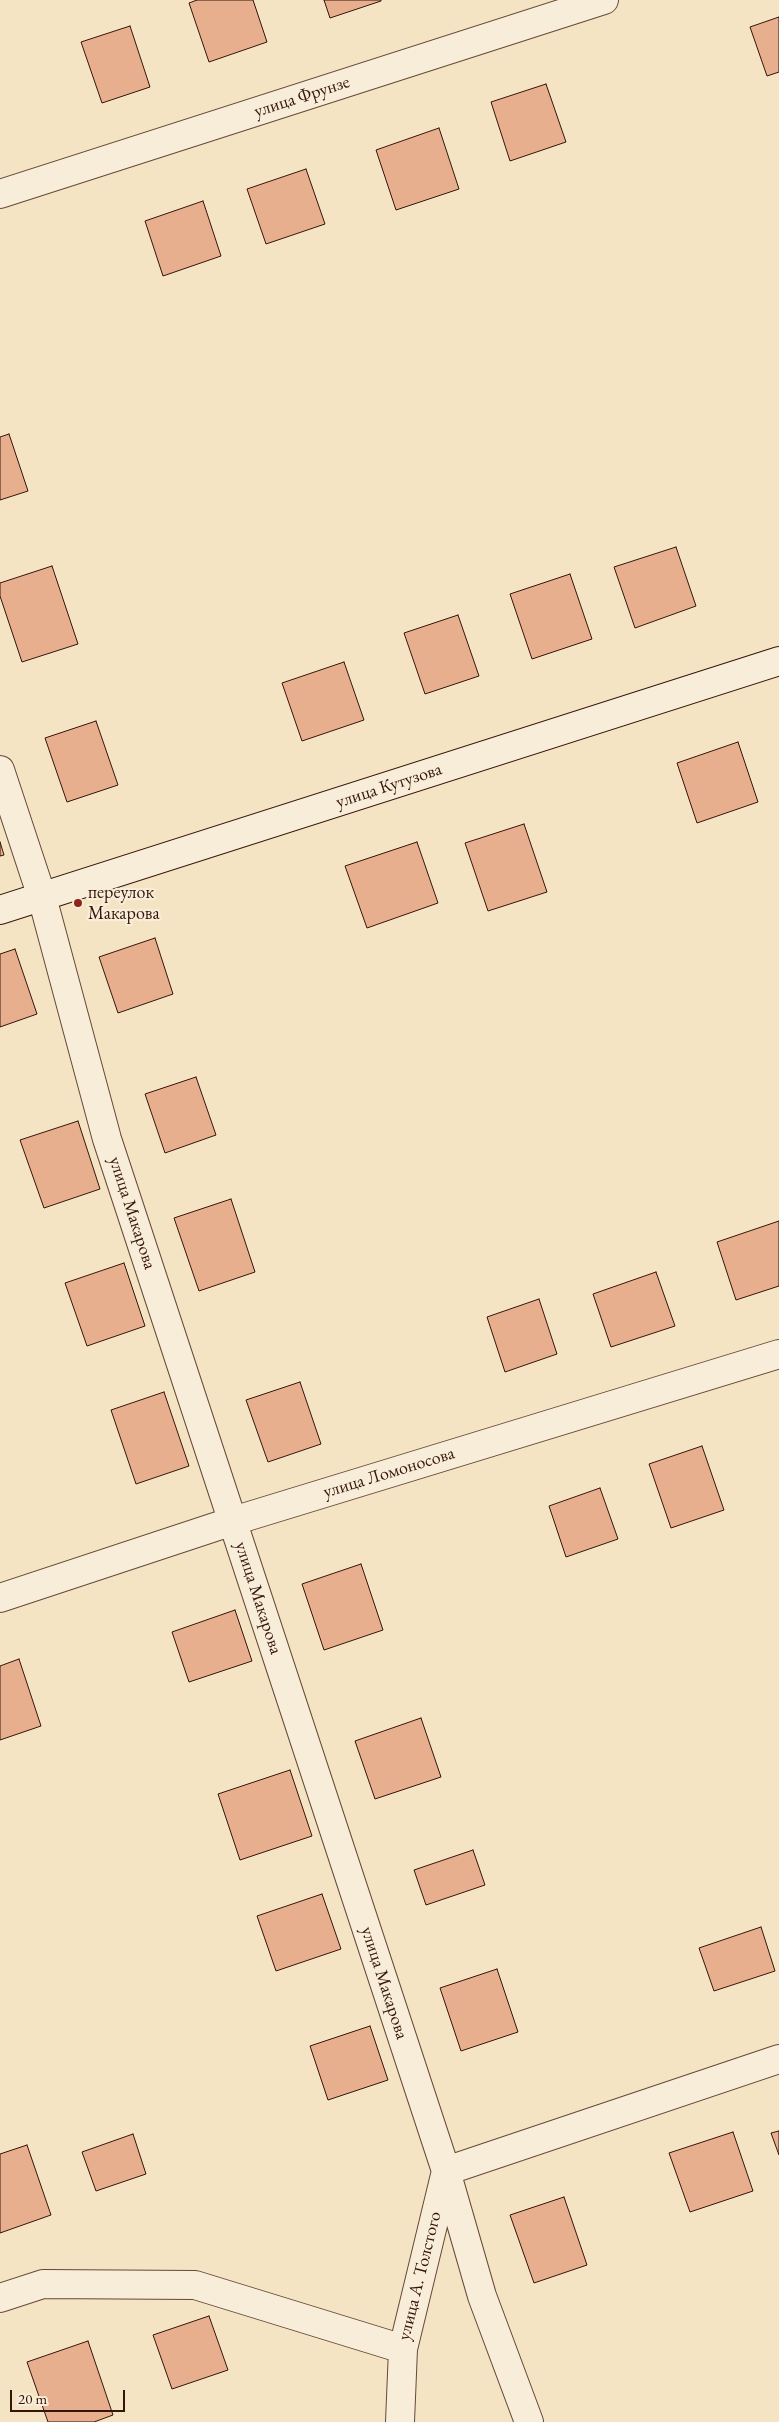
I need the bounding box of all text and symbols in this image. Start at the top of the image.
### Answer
street label: улица Фрунзе [251,71,353,123]
street label: улица Кутузова [333,759,445,813]
place label: переулок Макарова [88,882,160,924]
marker: переулок Макарова [72,897,84,909]
street label: улица Макарова [104,1154,160,1272]
street label: улица Ломоносова [321,1443,457,1503]
street label: улица Макарова [230,1539,286,1657]
street label: улица Макарова [356,1924,412,2042]
street label: улица А. Толстого [394,2209,446,2343]
scale bar [12,2380,128,2412]
text: 20 m [18,2389,47,2408]

